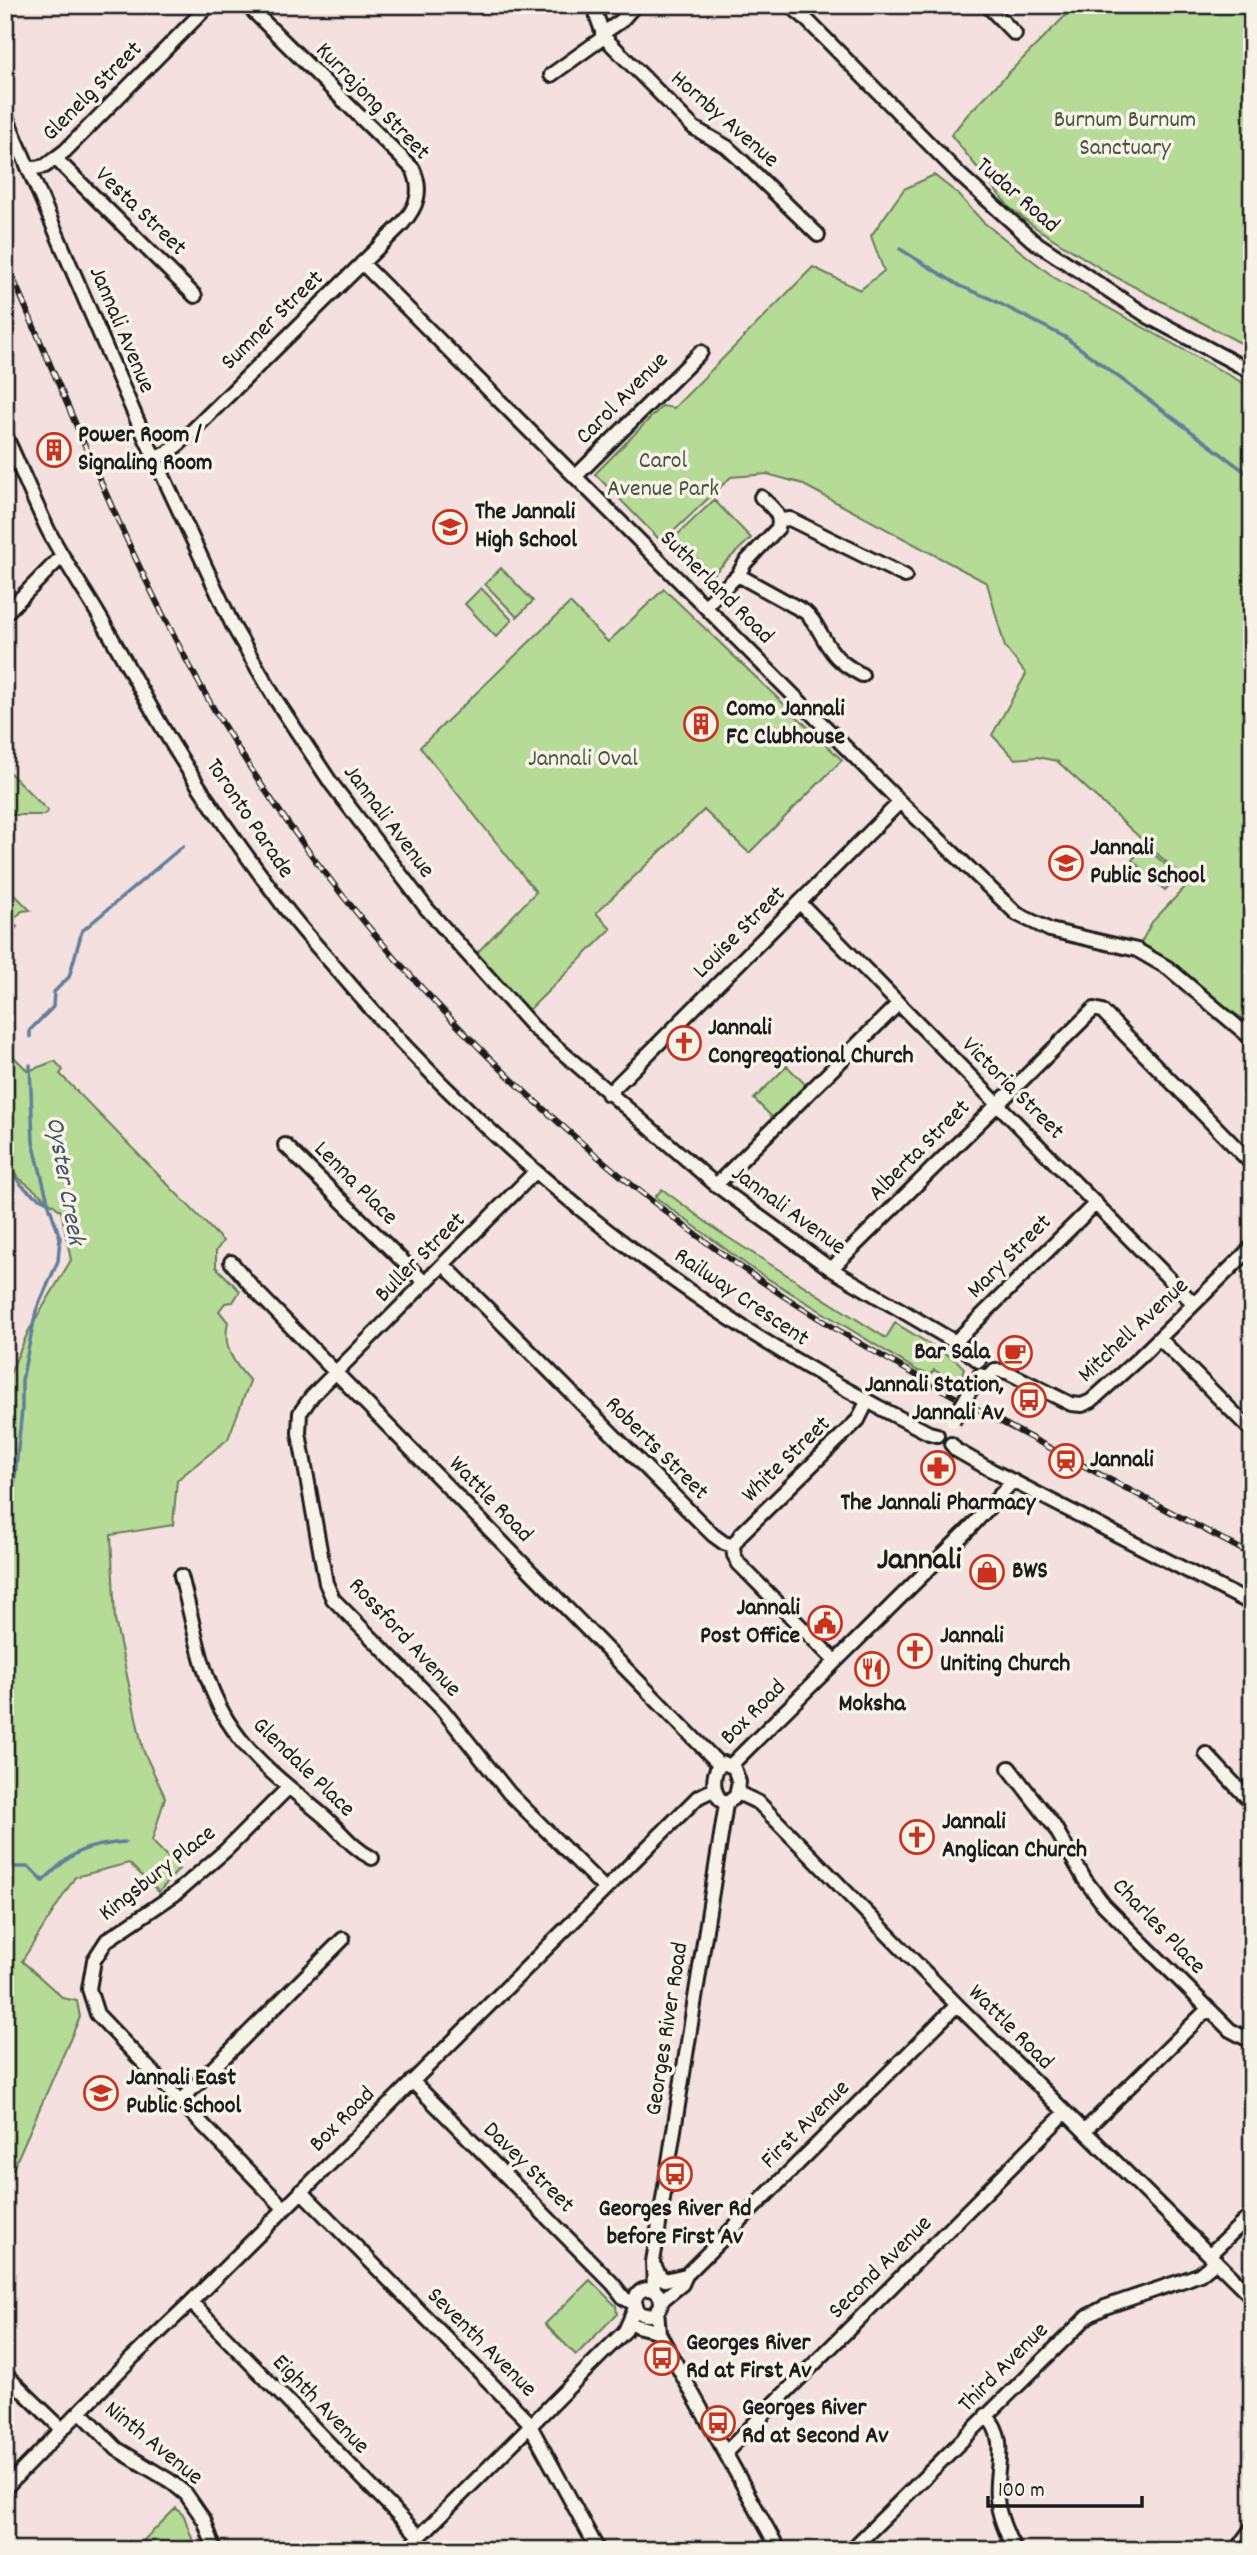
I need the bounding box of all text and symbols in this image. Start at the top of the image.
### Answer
street label: Glenelg Street [35,34,151,150]
street label: Kurrajong Street [307,35,437,169]
street label: Hornby Avenue [662,63,786,177]
park label: Burnum Burnum Sanctuary [1054,104,1196,166]
street label: Tudar Road [967,150,1067,242]
street label: Vesta Street [86,159,194,265]
street label: Jannali Avenue [79,261,163,399]
street label: Sumner Street [214,263,332,379]
street label: Carol Avenue [569,345,677,453]
place label: Power Room / Signaling Room [78,419,213,481]
building icon: Power Room / Signaling Room [35,431,73,469]
park label: Carol Avenue Park [607,445,719,507]
place label: The Jannali High School [475,496,577,558]
school or university icon: The Jannali High School [431,508,469,546]
street label: Sutherland Road [651,523,781,653]
place label: Como Jannali FC Clubhouse [726,693,845,755]
building icon: Como Jannali FC Clubhouse [682,705,720,743]
park label: Jannali Oval [528,743,638,777]
street label: Toronto Parade [196,752,302,886]
street label: Jannali Avenue [334,758,442,886]
place label: Jannali Public School [1090,832,1205,894]
school or university icon: Jannali Public School [1047,844,1085,882]
street label: Louise Street [686,879,794,987]
place label: Jannali Congregational Church [708,1012,914,1074]
church icon: Jannali Congregational Church [665,1024,703,1062]
street label: Victoria Street [953,1030,1071,1148]
street label: Alberta Street [861,1092,979,1210]
water label: Oyster Creek [35,1114,94,1250]
street label: Lenna Place [305,1134,405,1234]
street label: Jannali Avenue [724,1158,852,1264]
street label: Buller Street [368,1205,474,1311]
street label: Mary Street [960,1207,1060,1307]
street label: Railway Crescent [667,1240,816,1356]
street label: Mitchell Avenue [1071,1270,1197,1392]
cafe icon: Bar Sala [996,1334,1034,1372]
place label: Bar Sala [914,1336,991,1370]
place label: Jannali Station, Jannali Av [865,1369,1005,1431]
bus stop icon: Jannali Station, Jannali Av [1010,1381,1048,1419]
street label: Roberts Street [596,1389,716,1509]
street label: White Street [735,1409,839,1511]
station icon: Jannali [1047,1442,1085,1480]
place label: Jannali [1090,1444,1154,1478]
street label: Wattle Road [440,1449,540,1551]
pharmacy icon: The Jannali Pharmacy [919,1449,957,1487]
place label: The Jannali Pharmacy [841,1487,1037,1521]
district label: Jannali [877,1539,961,1585]
shop icon: BWS [968,1553,1006,1591]
place label: BWS [1012,1555,1048,1589]
street label: Rossford Avenue [339,1570,469,1706]
place label: Jannali Post Office [700,1592,801,1654]
public building icon: Jannali Post Office [806,1604,844,1642]
place label: Jannali Uniting Church [940,1620,1070,1682]
church icon: Jannali Uniting Church [896,1632,934,1670]
restaurant icon: Moksha [853,1650,891,1688]
street label: Box Road [713,1672,795,1754]
place label: Moksha [839,1688,906,1722]
street label: Glendale Place [244,1710,362,1826]
place label: Jannali Anglican Church [942,1806,1087,1868]
street label: Kingsbury Place [92,1817,224,1931]
church icon: Jannali Anglican Church [898,1818,936,1856]
street label: Charles Place [1103,1871,1213,1983]
street label: Georges River Road [638,1940,698,2118]
street label: Wattle Road [959,1977,1061,2079]
place label: Jannali East Public School [126,2062,241,2124]
street label: First Avenue [754,2073,858,2177]
school or university icon: Jannali East Public School [82,2074,120,2112]
street label: Box Road [302,2079,384,2161]
street label: Davey Street [474,2114,582,2222]
bus stop icon: Georges River Rd before First Av [656,2155,694,2193]
place label: Georges River Rd before First Av [599,2193,751,2255]
street label: Second Avenue [821,2208,941,2328]
street label: Seventh Avenue [418,2280,544,2406]
street label: Third Avenue [951,2315,1057,2421]
place label: Georges River Rd at First Av [686,2327,813,2389]
bus stop icon: Georges River Rd at First Av [643,2339,681,2377]
street label: Eighth Avenue [263,2347,377,2463]
place label: Georges River Rd at Second Av [742,2392,889,2454]
street label: Ninth Avenue [96,2394,210,2494]
bus stop icon: Georges River Rd at Second Av [699,2404,737,2442]
scale bar [988,2464,1142,2508]
text: 100 m [998,2477,1045,2507]

